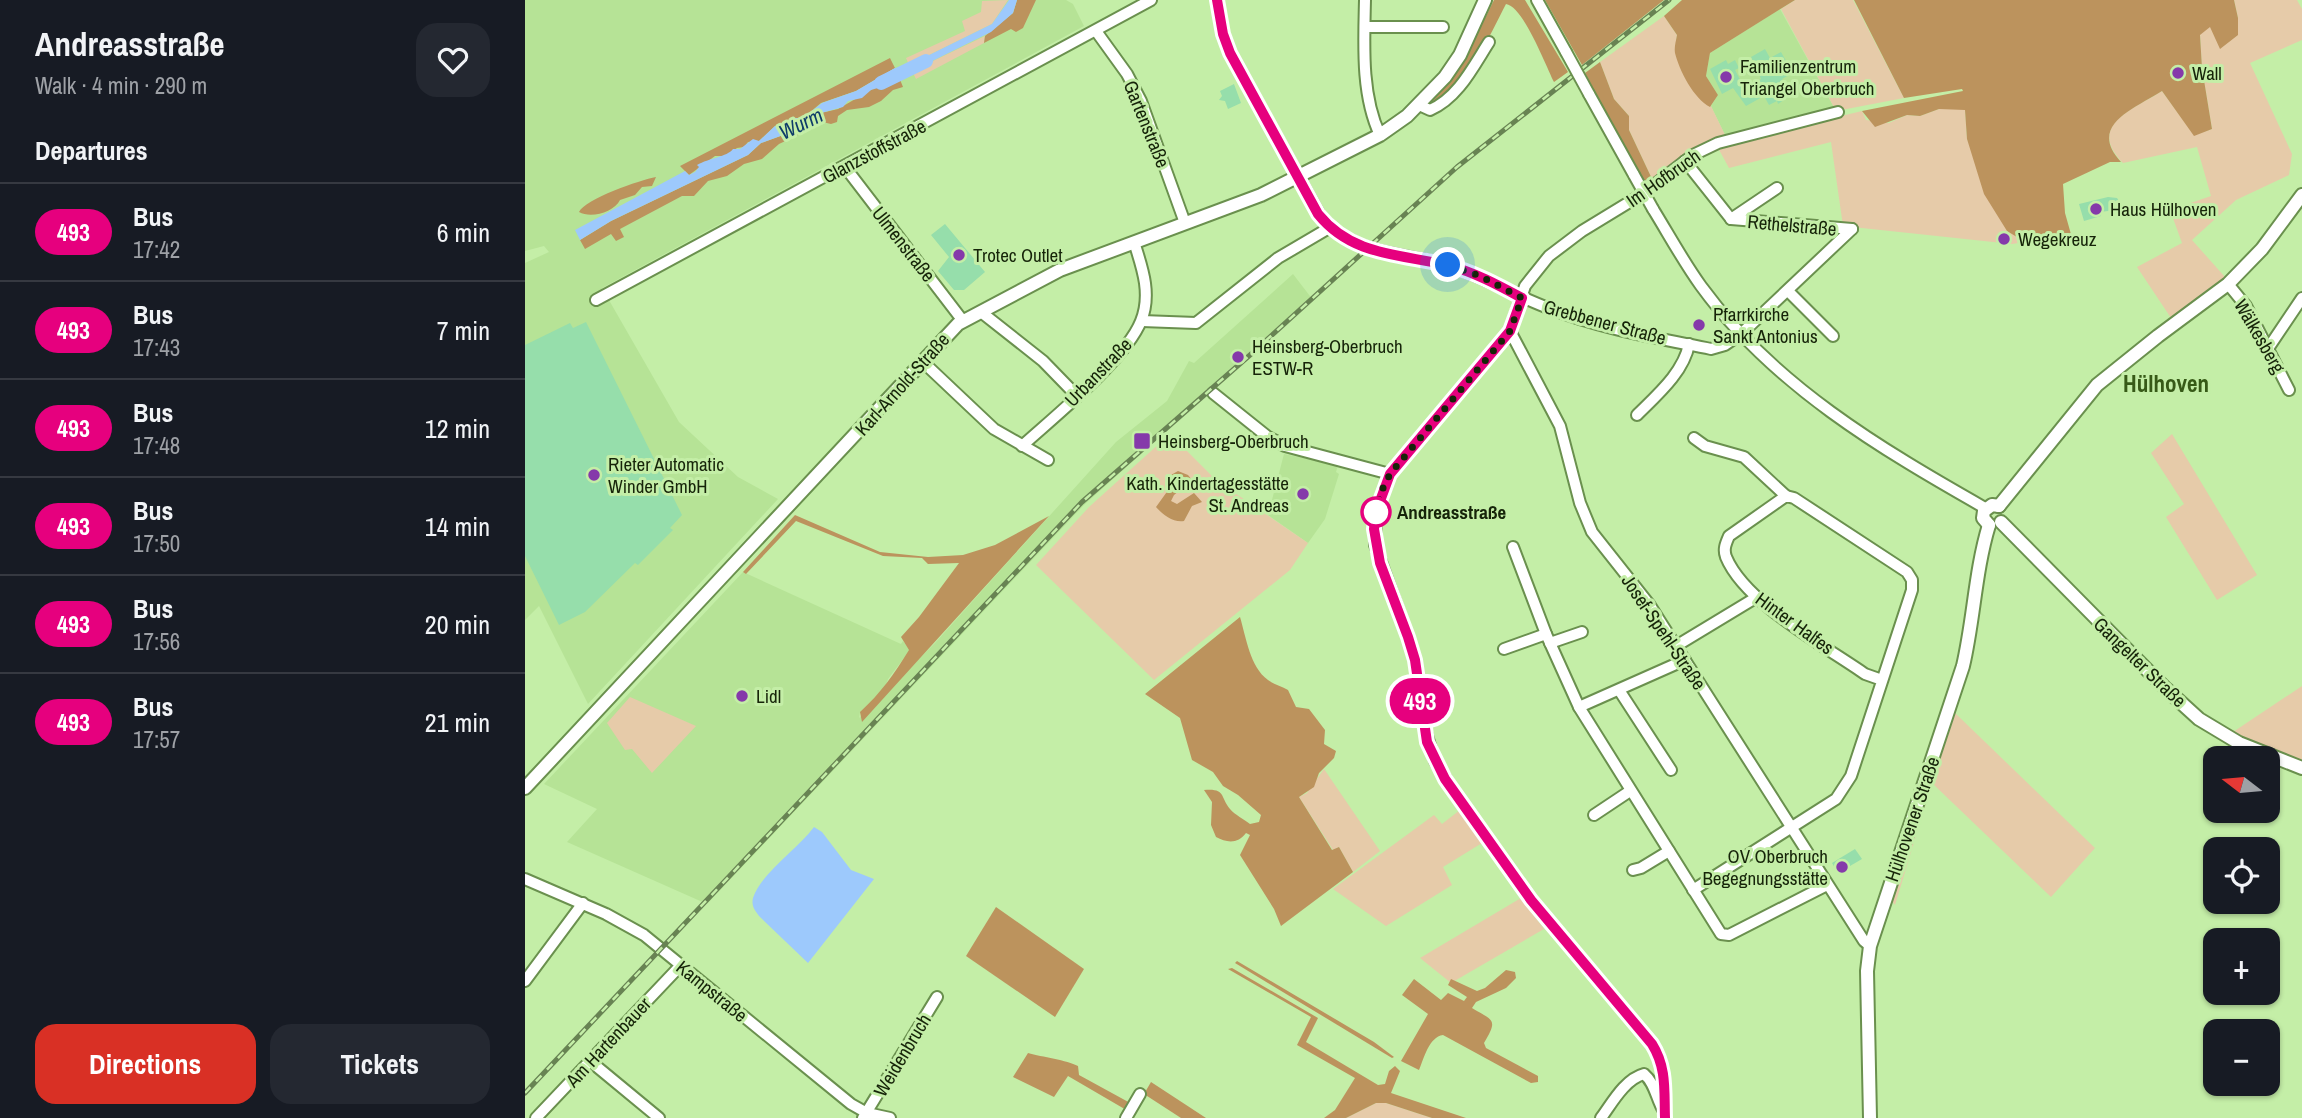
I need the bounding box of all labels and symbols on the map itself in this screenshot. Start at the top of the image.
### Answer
place label: Familienzentrum Triangel Oberbruch [1740,53,1875,101]
place label: Wall [2192,60,2222,86]
marker: Wall [2170,65,2186,81]
marker: Familienzentrum Triangel Oberbruch [1718,69,1734,85]
street label: Gartenstraße [1118,77,1176,171]
water label: Wurm [774,101,828,147]
street label: Glanzstoffstraße [818,113,930,189]
street label: Im Hofbruch [1621,143,1705,213]
place label: Haus Hülhoven [2110,196,2217,222]
street label: Ulmenstraße [866,201,942,287]
marker: Haus Hülhoven [2088,201,2104,217]
street label: Rethelstraße [1746,208,1838,242]
place label: Wegekreuz [2018,226,2097,252]
marker: Wegekreuz [1996,231,2012,247]
place label: Trotec Outlet [973,242,1063,268]
marker: Trotec Outlet [951,247,967,263]
your location [1430,247,1465,282]
street label: Grebbener Straße [1541,293,1669,351]
street label: Wälkesberg [2228,294,2292,378]
place label: Pfarrkirche Sankt Antonius [1713,301,1818,349]
marker: Pfarrkirche Sankt Antonius [1691,317,1707,333]
street label: Karl-Arnold-Straße [849,327,955,441]
street label: Urbanstraße [1059,332,1137,412]
place label: Heinsberg-Oberbruch ESTW-R [1252,333,1403,381]
marker: Heinsberg-Oberbruch ESTW-R [1230,349,1246,365]
district label: Hülhoven [2123,368,2209,399]
place label: Heinsberg-Oberbruch [1158,428,1309,454]
marker: Heinsberg-Oberbruch [1132,431,1152,451]
place label: Rieter Automatic Winder GmbH [608,451,724,499]
marker: Rieter Automatic Winder GmbH [586,467,602,483]
place label: Kath. Kindertagesstätte St. Andreas [1126,470,1289,518]
marker: Kath. Kindertagesstätte St. Andreas [1295,486,1311,502]
marker: Andreasstraße [1361,497,1391,527]
place label: Andreasstraße [1397,499,1506,525]
street label: Josef-Spehl-Straße [1616,569,1712,695]
street label: Hinter Halfes [1751,586,1840,660]
street label: Gangelter Straße [2088,611,2192,713]
line badge: 493 [1380,678,1460,724]
place label: Lidl [756,683,781,709]
marker: Lidl [734,688,750,704]
north arrow [2203,746,2280,822]
street label: Hülhovener Straße [1878,753,1946,885]
place label: OV Oberbruch Begegnungsstätte [1702,843,1828,891]
marker: OV Oberbruch Begegnungsstätte [1834,859,1850,875]
street label: Kampstraße [671,954,753,1028]
street label: Am Hartenbauer [559,991,657,1093]
street label: Weidenbruch [867,1009,937,1101]

